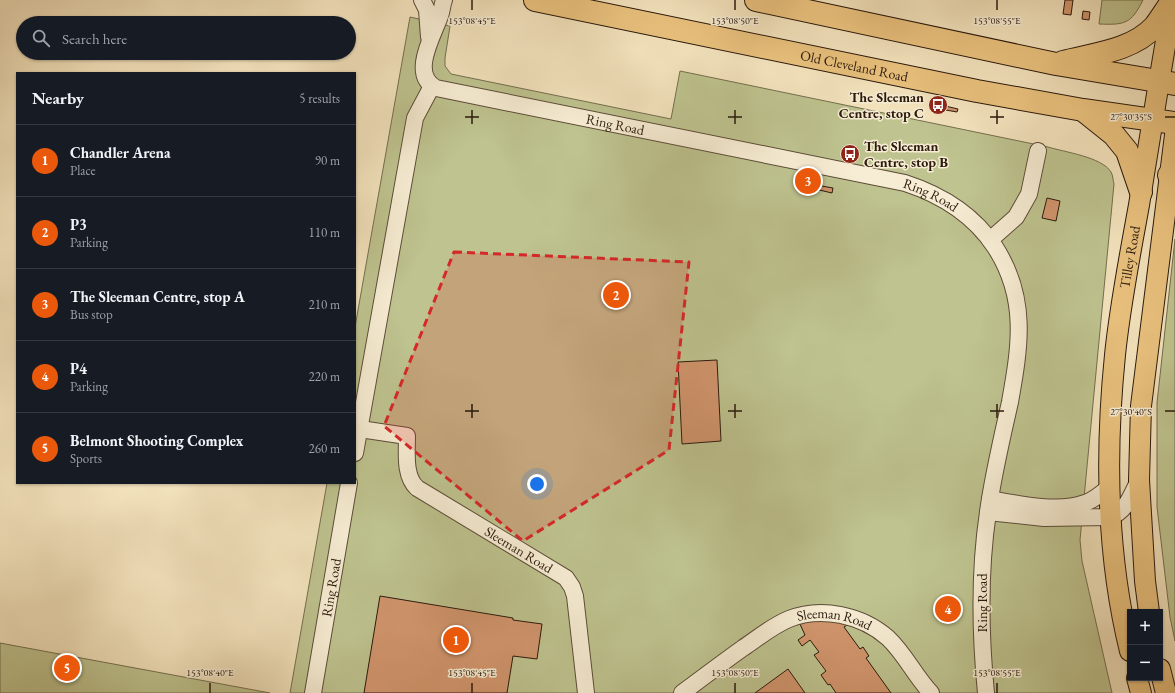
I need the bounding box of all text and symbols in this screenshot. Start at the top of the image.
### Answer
text: 153°08'45"E [448,14,496,27]
text: 153°08'50"E [711,14,759,27]
text: 153°08'55"E [973,14,1021,27]
search box [16,16,356,60]
icon: search [30,27,52,49]
text: Search here [62,29,127,48]
street label: Old Cleveland Road [799,46,911,86]
text: Nearby [32,87,84,109]
place label: The Sleeman Centre, stop C [839,88,924,122]
text: 5 results [299,90,340,107]
bus stop icon: The Sleeman Centre, stop C [927,94,949,116]
street label: Ring Road [585,110,647,139]
text: 27°30'35"S [1110,110,1152,123]
place label: The Sleeman Centre, stop B [864,137,948,171]
text: Chandler Arena [70,143,171,162]
bus stop icon: The Sleeman Centre, stop B [839,143,861,165]
text: 1 [42,152,48,169]
text: 90 m [315,152,340,169]
text: Place [70,162,96,179]
pin: 3 [795,166,821,196]
street label: Ring Road [901,174,963,216]
text: P3 [70,215,87,234]
street label: Tilley Road [1115,223,1144,290]
text: 2 [42,224,48,241]
text: 110 m [309,224,340,241]
text: Parking [70,234,108,251]
pin: 2 [603,280,629,310]
text: The Sleeman Centre, stop A [70,287,245,306]
text: 3 [42,296,48,313]
text: 210 m [309,296,340,313]
text: Bus stop [70,306,113,323]
text: P4 [70,359,87,378]
text: 4 [42,368,48,385]
text: 220 m [309,368,340,385]
text: Parking [70,378,108,395]
text: 27°30'40"S [1110,405,1152,418]
text: Belmont Shooting Complex [70,431,243,450]
text: 5 [42,440,48,457]
text: 260 m [309,440,340,457]
text: Sports [70,450,102,467]
your location [527,474,547,494]
street label: Sleeman Road [481,522,557,578]
street label: Ring Road [317,556,345,618]
street label: Ring Road [973,573,991,633]
pin: 4 [935,594,961,624]
street label: Sleeman Road [795,604,876,635]
map controls [1127,609,1163,681]
button: + [1127,609,1163,645]
pin: 1 [443,625,469,655]
button: − [1127,645,1163,681]
pin: 5 [54,653,80,683]
text: 153°08'40"E [186,666,234,679]
text: 153°08'45"E [448,666,496,679]
text: 153°08'50"E [711,666,759,679]
text: 153°08'55"E [973,666,1021,679]

